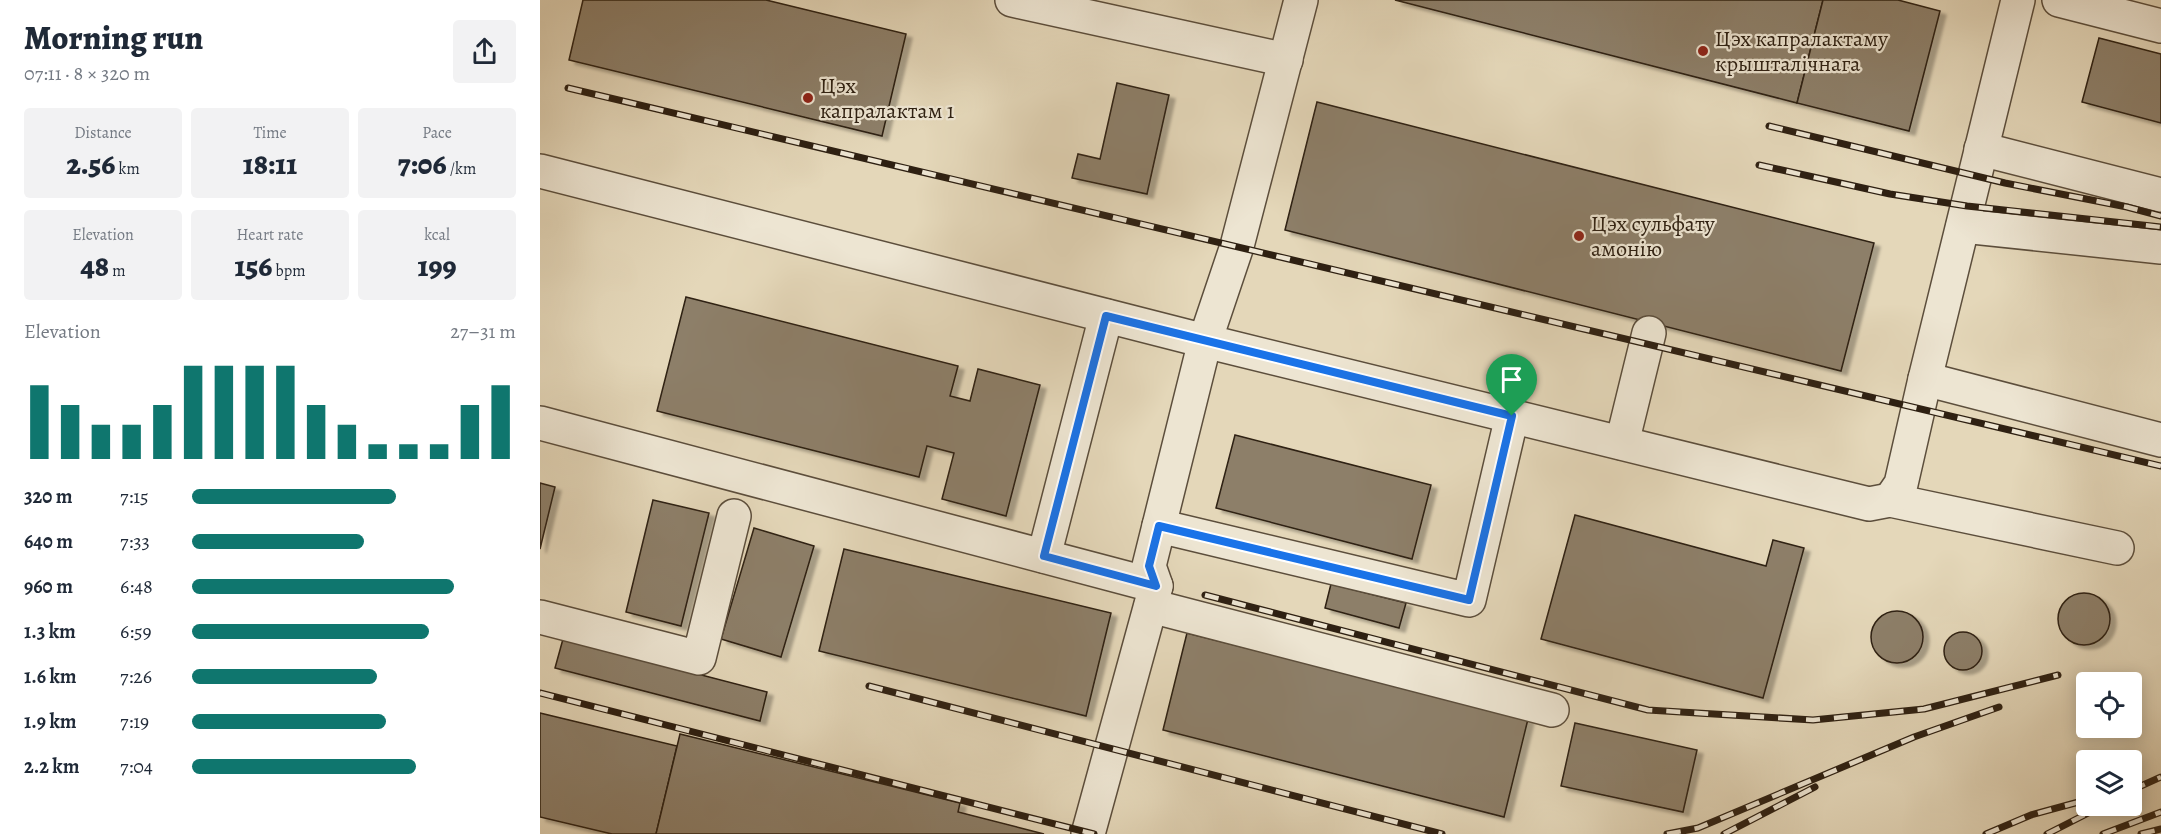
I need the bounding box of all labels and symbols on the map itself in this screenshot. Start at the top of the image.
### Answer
place label: Цэх капралактаму крышталічнага [1715,24,1889,79]
marker: Цэх капралактаму крышталічнага [1696,44,1710,58]
place label: Цэх капралактам 1 [820,71,954,126]
marker: Цэх капралактам 1 [801,91,815,105]
place label: Цэх сульфату амонію [1591,209,1716,264]
marker: Цэх сульфату амонію [1572,229,1586,243]
pin [1486,354,1537,416]

